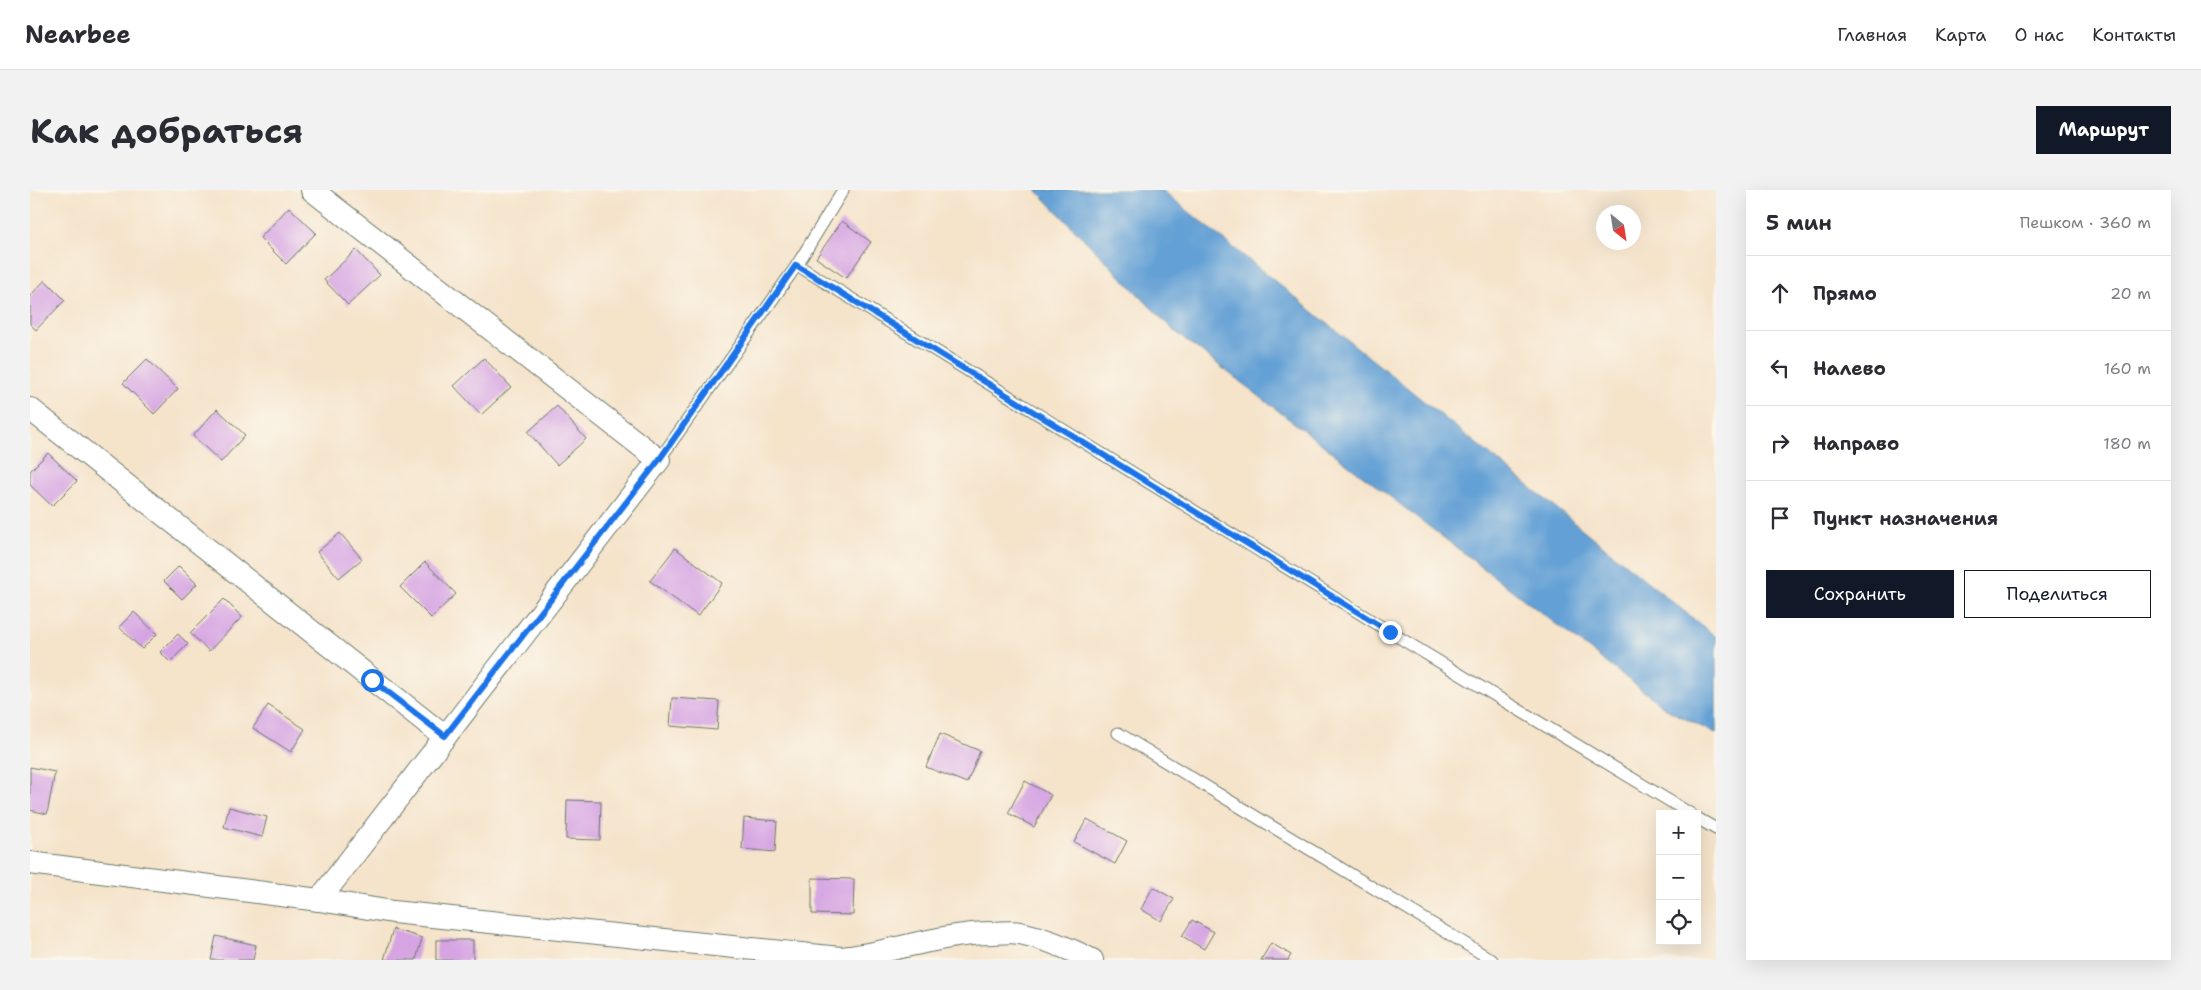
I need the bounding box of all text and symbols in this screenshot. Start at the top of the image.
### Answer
text: Nearbee [25,19,131,51]
text: Главная [1837,23,1907,47]
text: Карта [1935,23,1987,47]
text: О нас [2015,23,2064,47]
text: Контакты [2092,23,2176,47]
button: Маршрут [2036,106,2171,154]
text: Как добраться [30,107,303,154]
north arrow [1596,205,1641,250]
text: 5 мин [1766,209,1832,237]
text: Пешком · 360 m [2020,212,2151,233]
icon: ahead [1766,279,1794,307]
text: Прямо [1813,281,1877,306]
text: 20 m [2110,283,2151,304]
icon: left [1766,354,1794,382]
text: Налево [1813,356,1886,381]
text: 160 m [2104,358,2151,379]
icon: right [1766,429,1794,457]
text: Направо [1813,431,1899,456]
text: 180 m [2103,433,2151,454]
icon: arrive [1766,504,1794,532]
text: Пункт назначения [1813,506,1998,531]
button: Сохранить [1766,570,1954,618]
button: Поделиться [1964,570,2151,618]
route end [1379,621,1402,644]
route start [361,669,384,692]
map controls [1656,810,1701,945]
button: + [1656,810,1701,855]
button: − [1656,855,1701,900]
button: locate [1656,900,1701,945]

